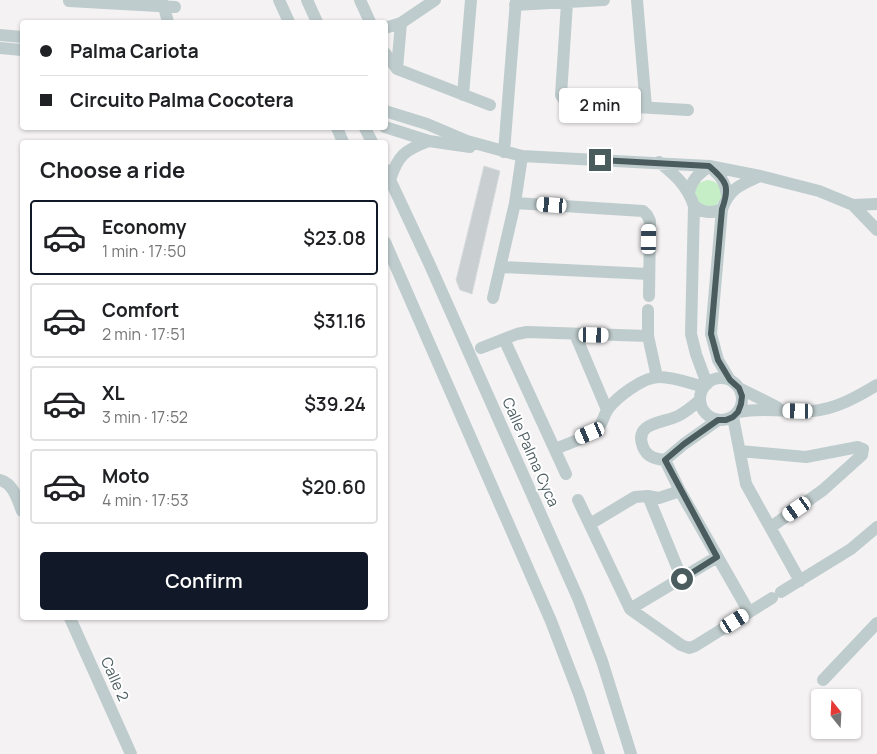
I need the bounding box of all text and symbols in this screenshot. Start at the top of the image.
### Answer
text: Palma Cariota [70,38,199,64]
text: Circuito Palma Cocotera [70,87,294,113]
callout: 2 min [559,88,641,122]
text: 2 min [580,94,620,116]
route end [589,149,611,171]
text: Choose a ride [40,155,185,185]
car [536,196,567,214]
text: Economy [102,214,186,240]
icon: car [42,215,87,260]
car [641,224,656,254]
text: $23.08 [303,225,366,251]
text: 1 min · 17:50 [102,240,186,262]
text: Comfort [102,297,179,323]
icon: car [42,298,87,343]
text: $31.16 [313,308,366,334]
text: 2 min · 17:51 [102,323,186,345]
car [578,327,609,343]
text: XL [102,380,125,406]
icon: car [42,381,87,426]
text: $39.24 [304,391,366,417]
street label: Calle Palma Cyca [498,394,564,510]
car [782,403,813,419]
text: 3 min · 17:52 [102,406,188,428]
car [573,420,606,446]
text: Moto [102,463,149,489]
icon: car [42,464,87,509]
text: $20.60 [302,474,366,500]
text: 4 min · 17:53 [102,489,189,511]
car [780,494,813,524]
button: Confirm [40,552,368,610]
route start [671,568,693,590]
car [718,607,751,635]
street label: Calle 2 [96,654,134,704]
north arrow [811,689,861,739]
map controls [811,689,861,739]

